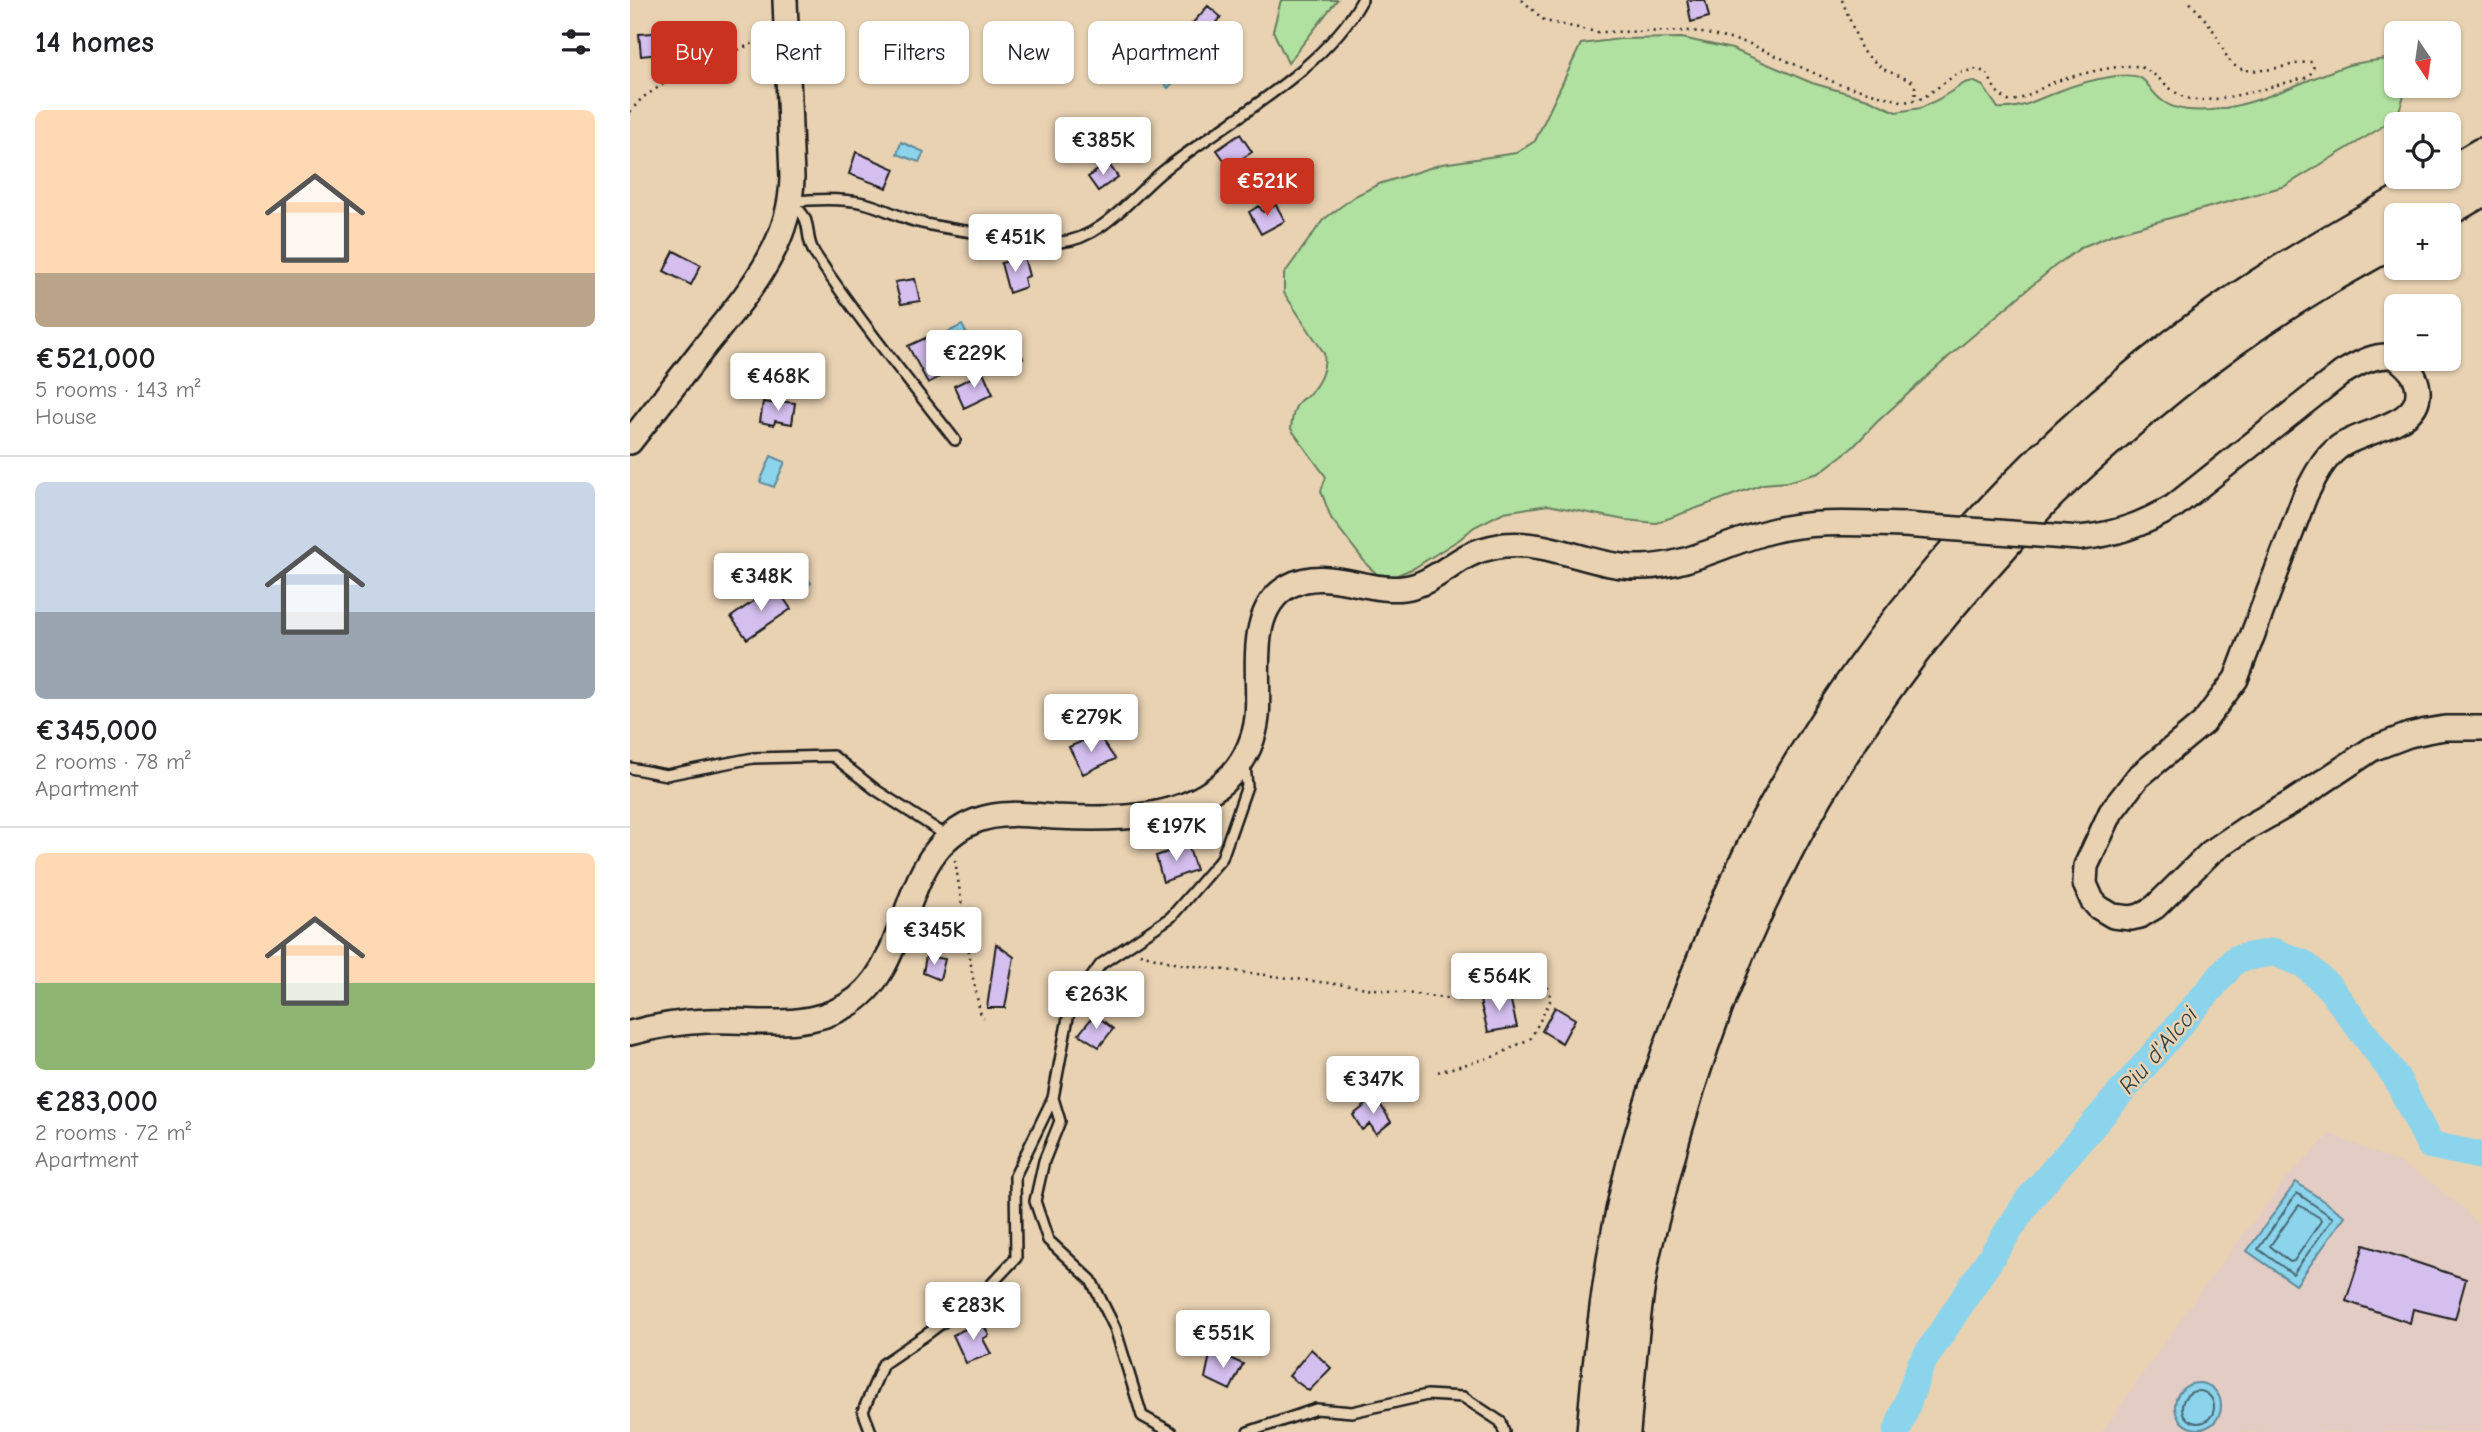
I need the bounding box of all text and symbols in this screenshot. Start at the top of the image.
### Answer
chip: Buy [651,21,737,84]
chip: Rent [751,21,845,84]
chip: Filters [859,21,969,84]
chip: New [983,21,1074,84]
chip: Apartment [1088,21,1243,84]
north arrow [2384,21,2460,98]
map controls [2384,21,2461,371]
icon: filters [557,23,595,61]
text: 14 homes [35,25,154,60]
button: locate [2384,112,2461,189]
pin: €385K [1054,118,1152,177]
text: €385K [1071,126,1135,153]
icon: home [252,155,378,281]
pin: €521K [1218,158,1316,218]
text: €521K [1236,167,1298,194]
button: + [2384,203,2461,280]
pin: €451K [966,215,1064,274]
text: €451K [985,223,1045,250]
button: − [2384,294,2461,371]
pin: €229K [925,330,1023,390]
text: €229K [942,339,1006,366]
text: €521,000 [35,341,156,376]
pin: €468K [729,354,827,413]
text: €468K [746,362,810,389]
text: 5 rooms · 143 m² [35,376,201,403]
text: House [35,403,97,430]
icon: home [252,527,378,653]
pin: €348K [712,554,810,613]
text: €348K [730,562,792,589]
pin: €279K [1042,694,1140,754]
text: €279K [1060,703,1122,730]
text: €345,000 [35,713,158,748]
text: 2 rooms · 78 m² [35,748,191,775]
text: Apartment [35,775,138,802]
pin: €197K [1127,804,1225,863]
text: €197K [1146,812,1206,839]
icon: home [252,898,378,1024]
pin: €345K [885,908,983,967]
text: €345K [902,916,966,943]
pin: €564K [1450,954,1548,1013]
text: €564K [1467,962,1531,989]
pin: €263K [1047,972,1145,1031]
text: €263K [1064,980,1128,1007]
water label: Riu d'Alcoi [2113,1000,2204,1099]
pin: €347K [1324,1056,1422,1116]
text: €347K [1342,1065,1404,1092]
text: €283,000 [35,1084,158,1119]
text: 2 rooms · 72 m² [35,1119,191,1146]
text: Apartment [35,1146,138,1173]
pin: €283K [924,1282,1022,1342]
text: €283K [941,1291,1005,1318]
pin: €551K [1174,1310,1272,1370]
text: €551K [1192,1319,1254,1346]

